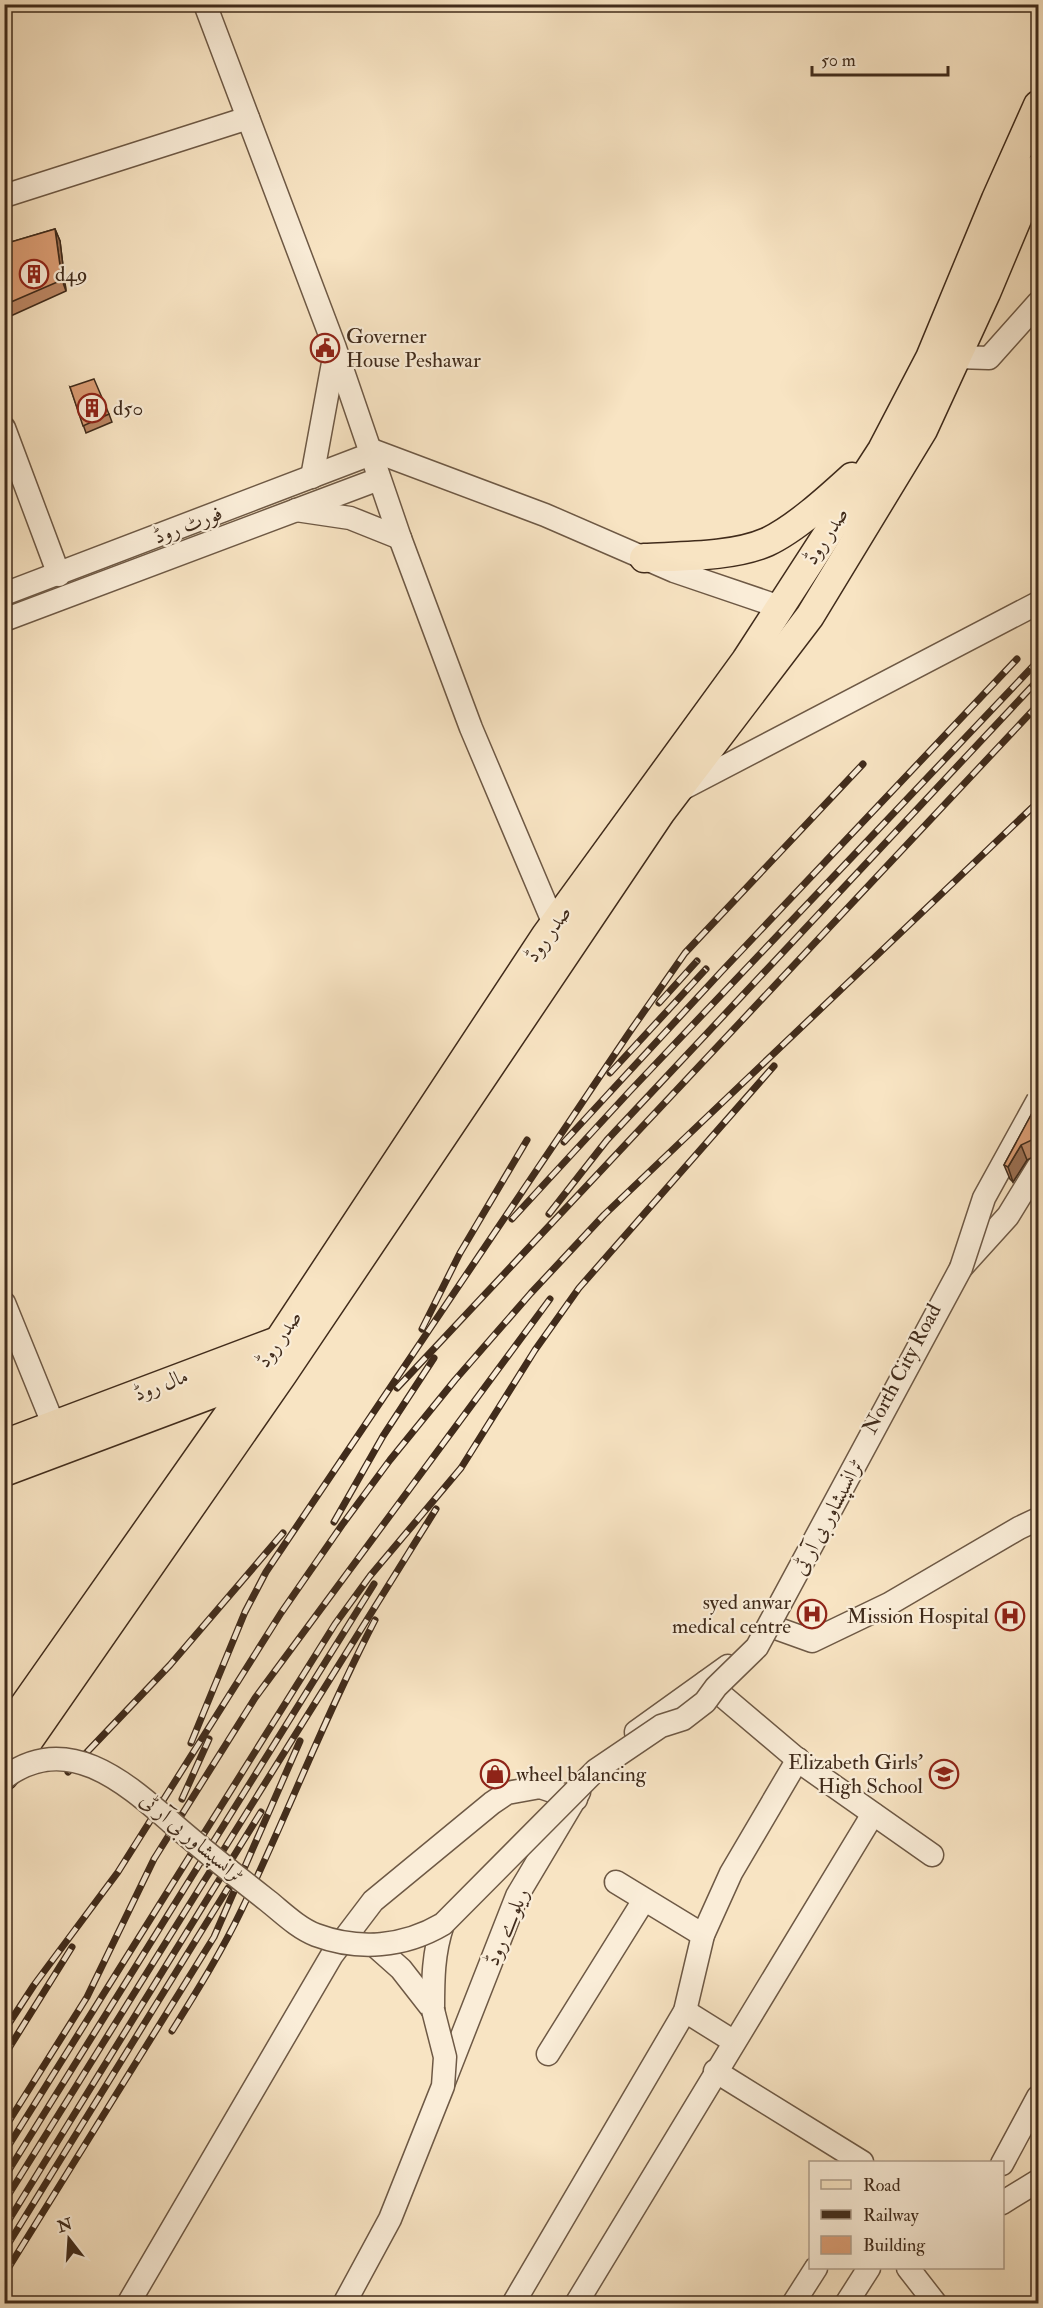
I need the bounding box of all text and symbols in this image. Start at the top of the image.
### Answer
scale bar [812,39,948,77]
text: 50 m [821,49,856,72]
building icon: d49 [18,258,50,290]
place label: d49 [55,261,87,288]
place label: Governer House Peshawar [346,323,481,374]
public building icon: Governer House Peshawar [309,332,341,364]
building icon: d50 [76,392,108,424]
place label: d50 [113,395,143,422]
street label: فورٹ روڈ [150,500,226,550]
street label: صدر روڈ [797,502,855,570]
street label: صدر روڈ [519,900,577,968]
street label: North City Road [856,1299,948,1439]
street label: صدر روڈ [250,1305,308,1373]
street label: مال روڈ [130,1362,192,1408]
street label: ٹرانسپشاور بی آر ٹی [786,1454,871,1580]
place label: syed anwar medical centre [672,1589,791,1640]
hospital icon: syed anwar medical centre [796,1598,828,1630]
hospital icon: Mission Hospital [994,1600,1026,1632]
place label: Mission Hospital [847,1603,990,1630]
place label: Elizabeth Girls' High School [788,1749,924,1800]
shop icon: wheel balancing [479,1758,511,1790]
school or university icon: Elizabeth Girls' High School [928,1758,960,1790]
place label: wheel balancing [516,1761,647,1788]
street label: ٹرانسپشاور بی آر ٹی [134,1786,250,1890]
street label: ریلوے روڈ [479,1884,535,1970]
legend [809,2161,1004,2269]
text: Road [863,2174,901,2197]
text: Railway [863,2204,920,2227]
north arrow [39,2209,99,2269]
text: N [54,2214,75,2238]
text: Building [863,2234,926,2257]

